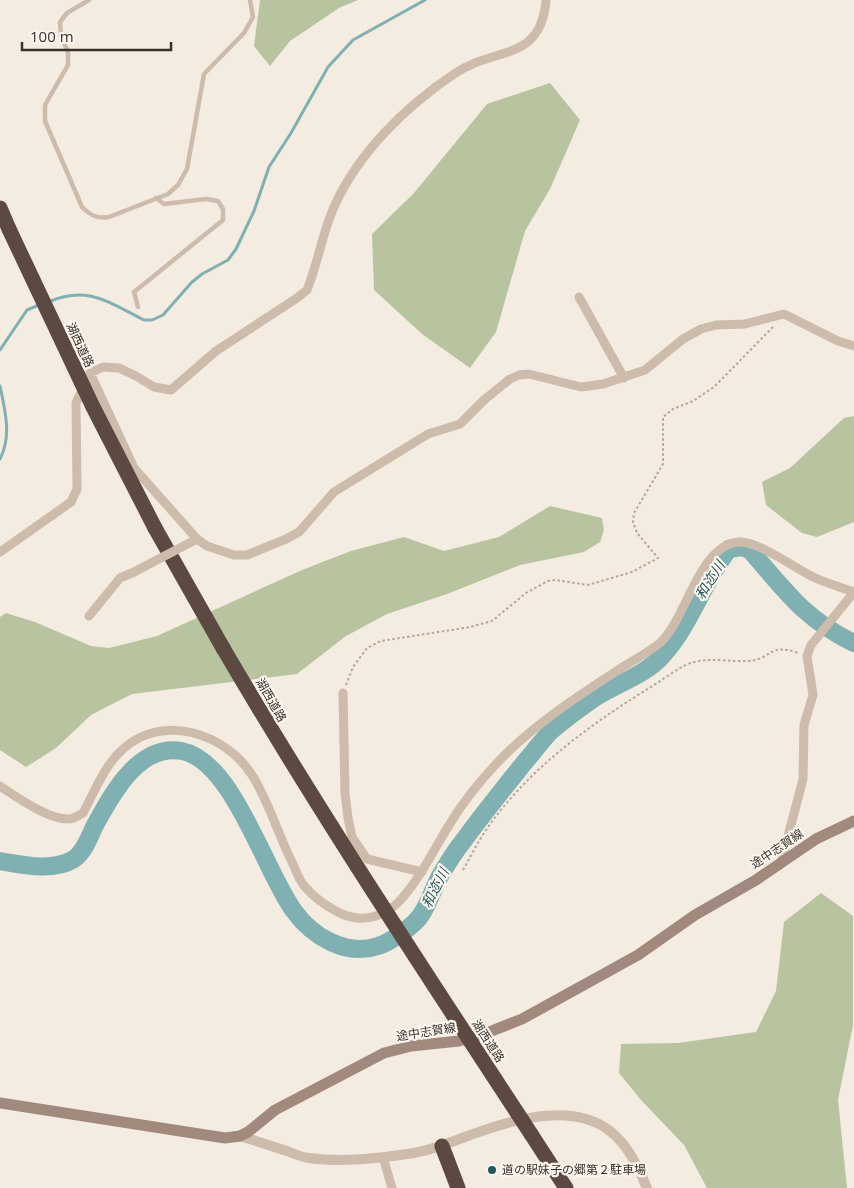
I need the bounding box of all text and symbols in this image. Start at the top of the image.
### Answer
scale bar [22,20,171,52]
text: 100 m [30,26,74,46]
street label: 湖西道路 [63,319,98,370]
water label: 和迩川 [690,555,730,603]
street label: 湖西道路 [252,675,291,725]
street label: 途中志賀線 [747,825,806,872]
water label: 和迩川 [417,863,453,911]
street label: 湖西道路 [468,1016,509,1065]
street label: 途中志賀線 [395,1018,457,1045]
place label: 道の駅妹子の郷第２駐車場 [502,1161,646,1178]
marker: 道の駅妹子の郷第２駐車場 [486,1164,498,1176]

